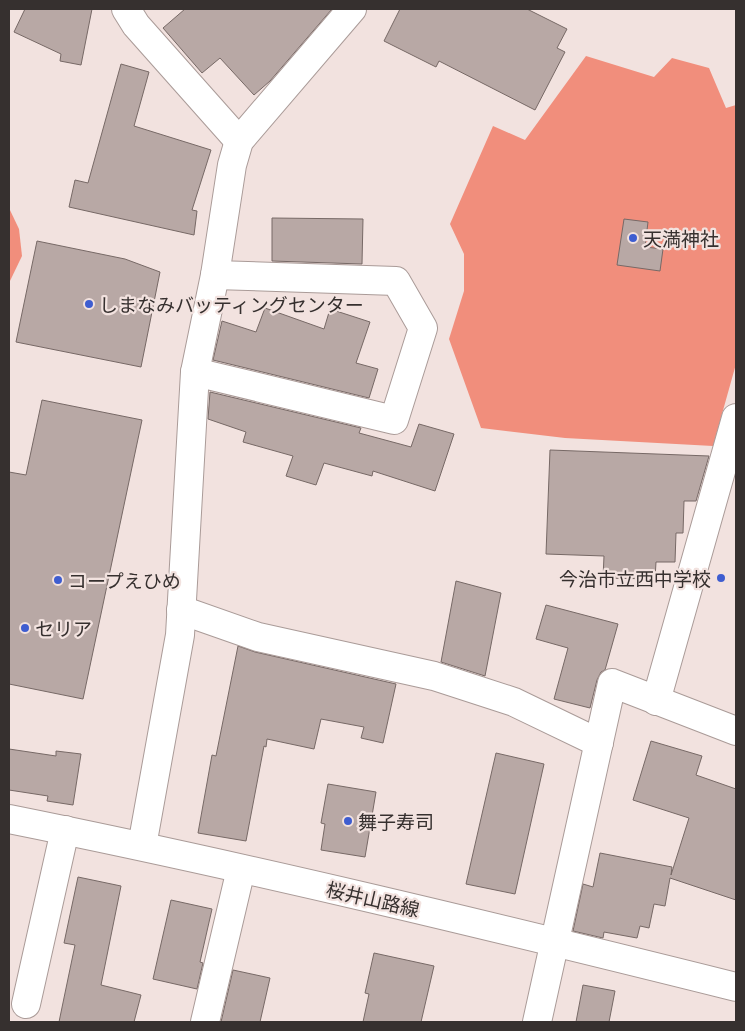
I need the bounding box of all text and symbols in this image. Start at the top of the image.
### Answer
place label: 天満神社 [643,224,719,253]
marker: 天満神社 [627,232,639,244]
place label: しまなみバッティングセンター [99,290,364,319]
marker: しまなみバッティングセンター [83,298,95,310]
place label: 今治市立西中学校 [559,564,711,593]
place label: コープえひめ [68,566,181,595]
marker: 今治市立西中学校 [715,572,727,584]
marker: コープえひめ [52,574,64,586]
place label: セリア [35,614,92,643]
marker: セリア [19,622,31,634]
place label: 舞子寿司 [358,807,434,836]
marker: 舞子寿司 [342,815,354,827]
street label: 桜井山路線 [323,874,423,924]

